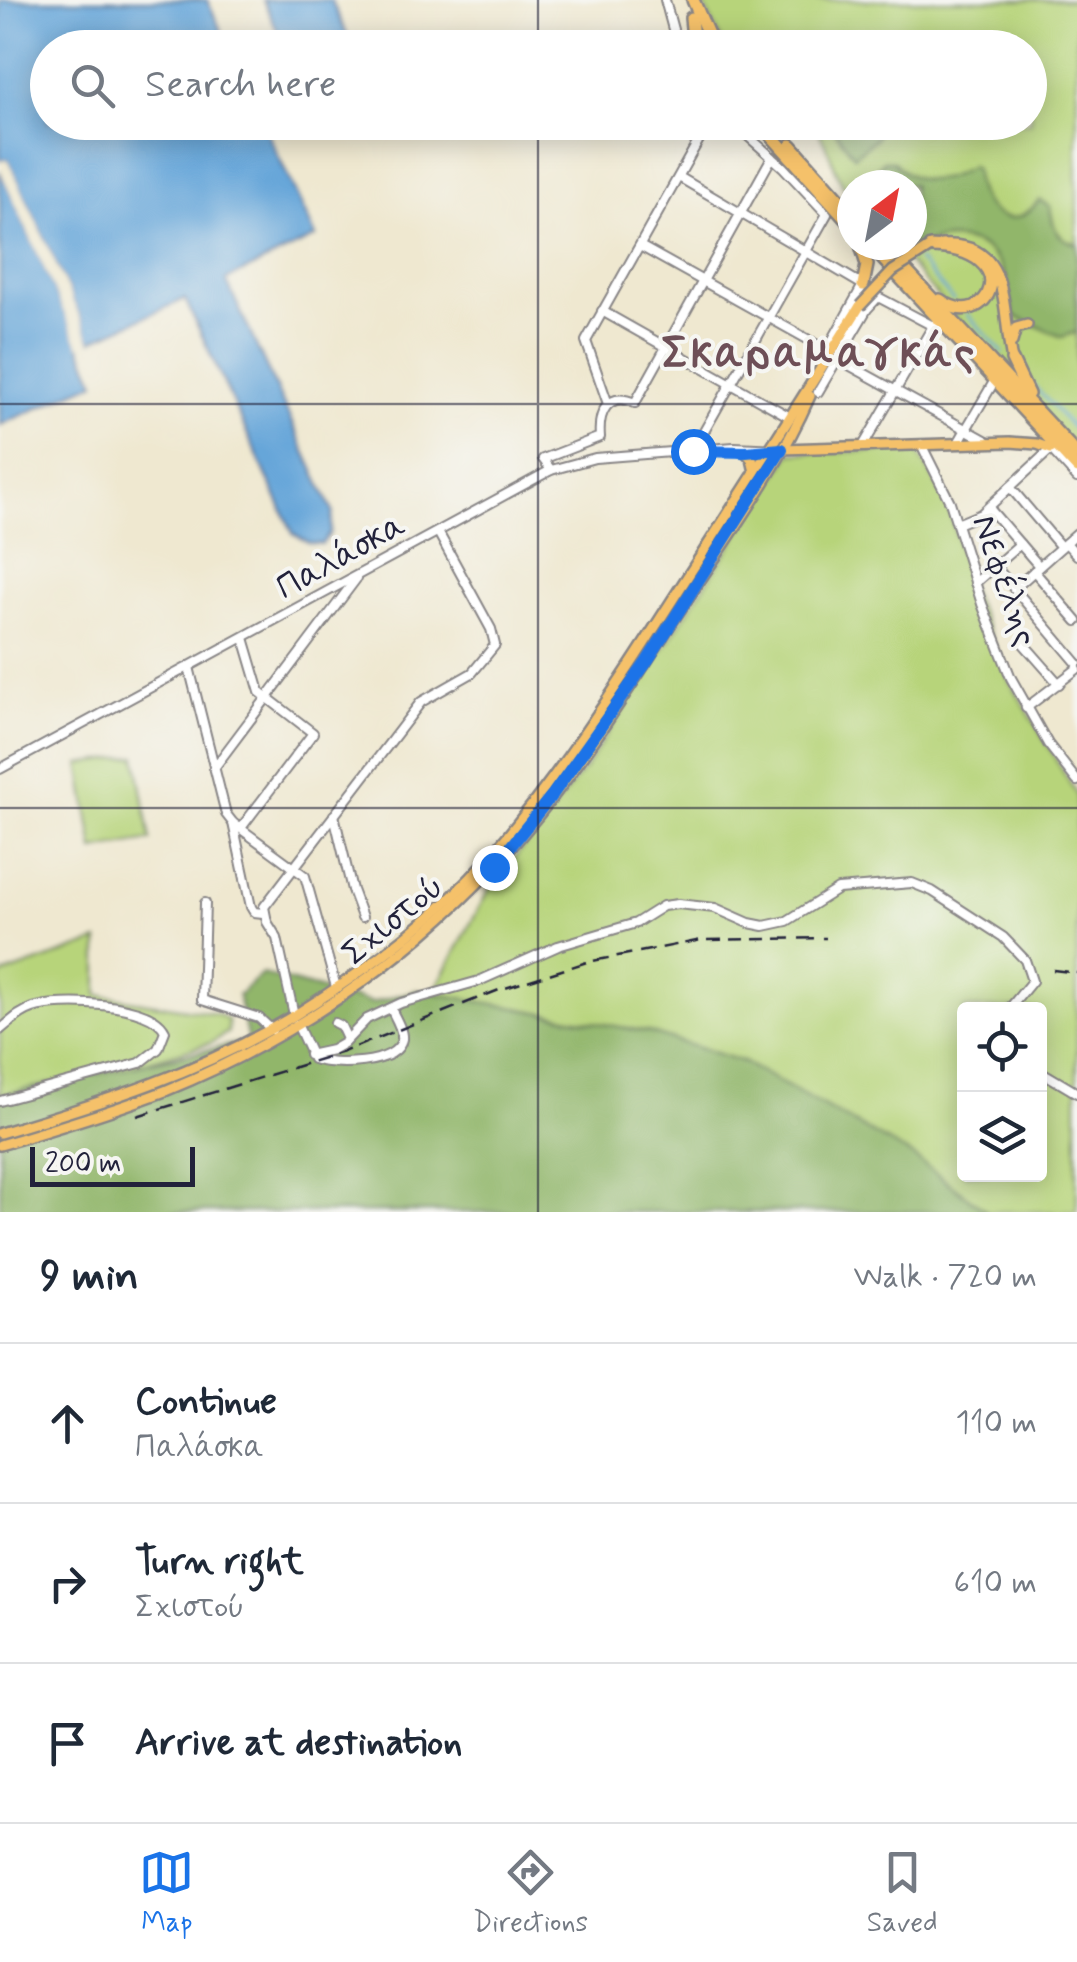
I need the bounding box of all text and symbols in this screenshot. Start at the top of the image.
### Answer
search box [30,30,1047,140]
icon: search [65,58,120,113]
text: Search here [145,61,336,110]
north arrow [837,170,927,260]
district label: Σκαραμαγκάς [661,325,977,384]
route start [671,429,717,475]
street label: Παλάσκα [268,502,414,611]
street label: Νεφέλης [960,509,1048,652]
route end [472,845,518,891]
street label: Σχιστού [333,865,454,977]
map controls [957,1002,1047,1182]
button: locate [957,1002,1047,1092]
button: layers [957,1092,1047,1182]
scale bar [30,1142,195,1186]
text: 200 m [45,1146,121,1183]
text: 9 min [40,1250,139,1305]
text: Walk · 720 m [854,1256,1037,1298]
text: Continue [135,1378,277,1427]
icon: ahead [40,1396,95,1451]
text: 110 m [956,1402,1037,1444]
text: Παλάσκα [135,1427,264,1469]
text: Turn right [135,1538,304,1587]
icon: right [40,1556,95,1611]
text: 610 m [954,1562,1037,1604]
text: Σχιστού [135,1587,244,1629]
icon: arrive [40,1716,95,1771]
text: Arrive at destination [135,1719,462,1768]
tab: Map [139,1845,194,1942]
tab: Directions [473,1845,588,1942]
tab: Saved [867,1845,938,1942]

